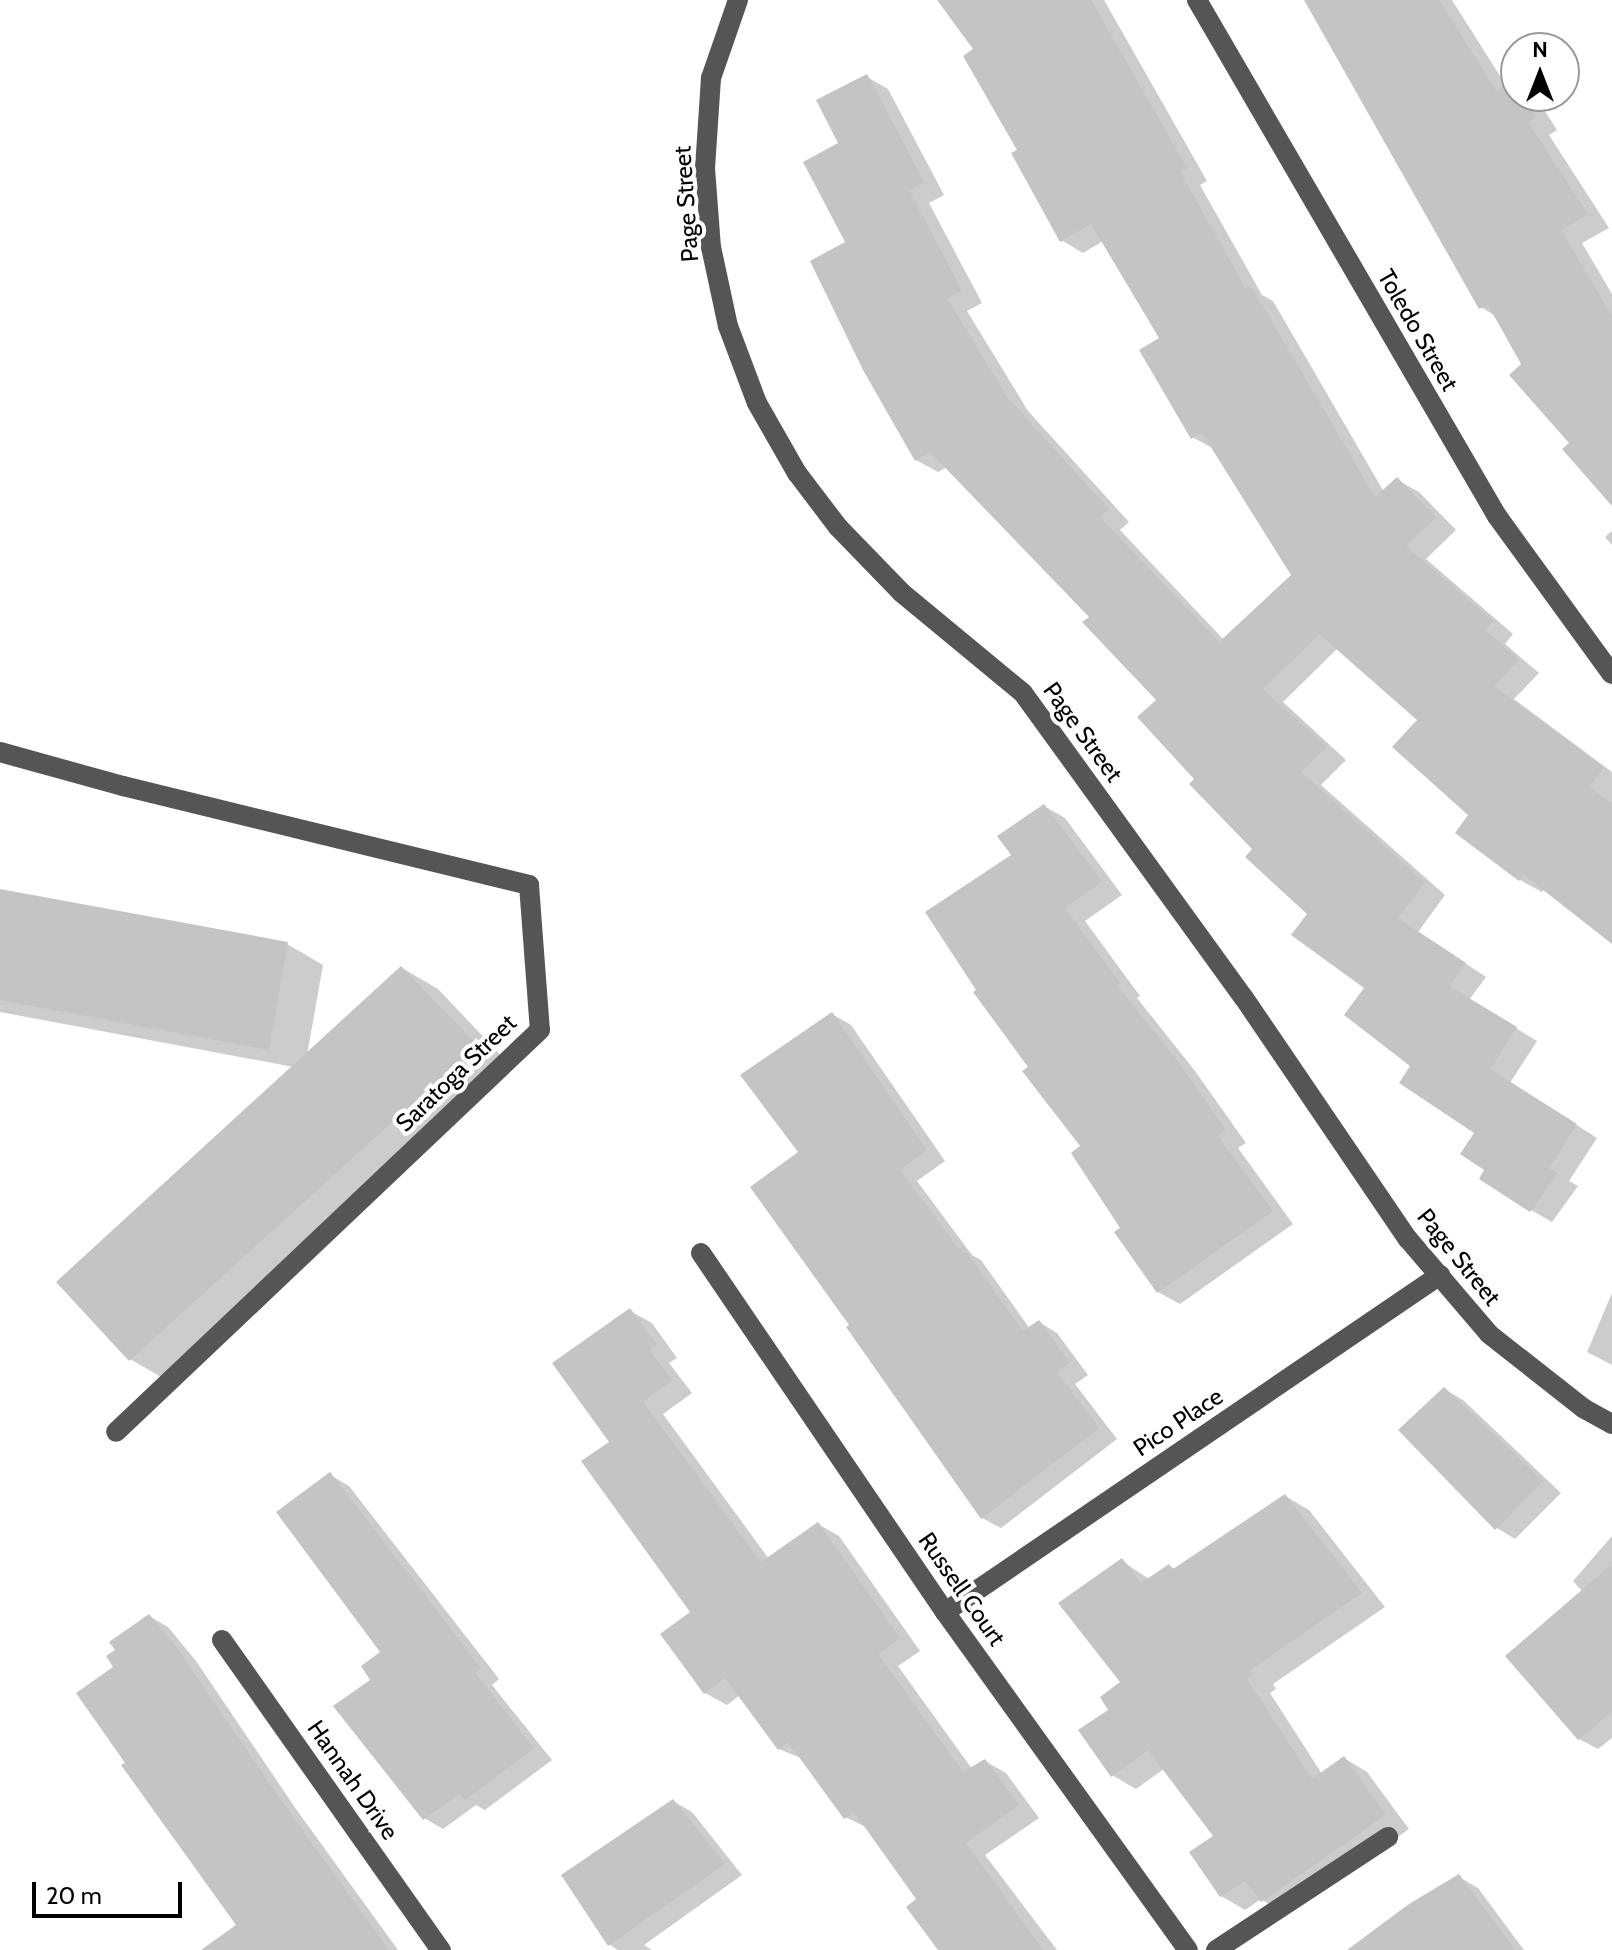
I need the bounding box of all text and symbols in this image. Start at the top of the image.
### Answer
north arrow [1500,32,1580,112]
text: N [1532,36,1548,63]
street label: Page Street [668,145,704,263]
street label: Toledo Street [1372,264,1464,396]
street label: Page Street [1037,677,1129,787]
street label: Saratoga Street [390,1008,522,1138]
street label: Page Street [1411,1203,1507,1311]
street label: Pico Place [1128,1382,1228,1462]
street label: Russell Court [912,1527,1012,1651]
street label: Hannah Drive [301,1715,405,1845]
scale bar [36,1866,186,1916]
text: 20 m [46,1881,102,1910]

